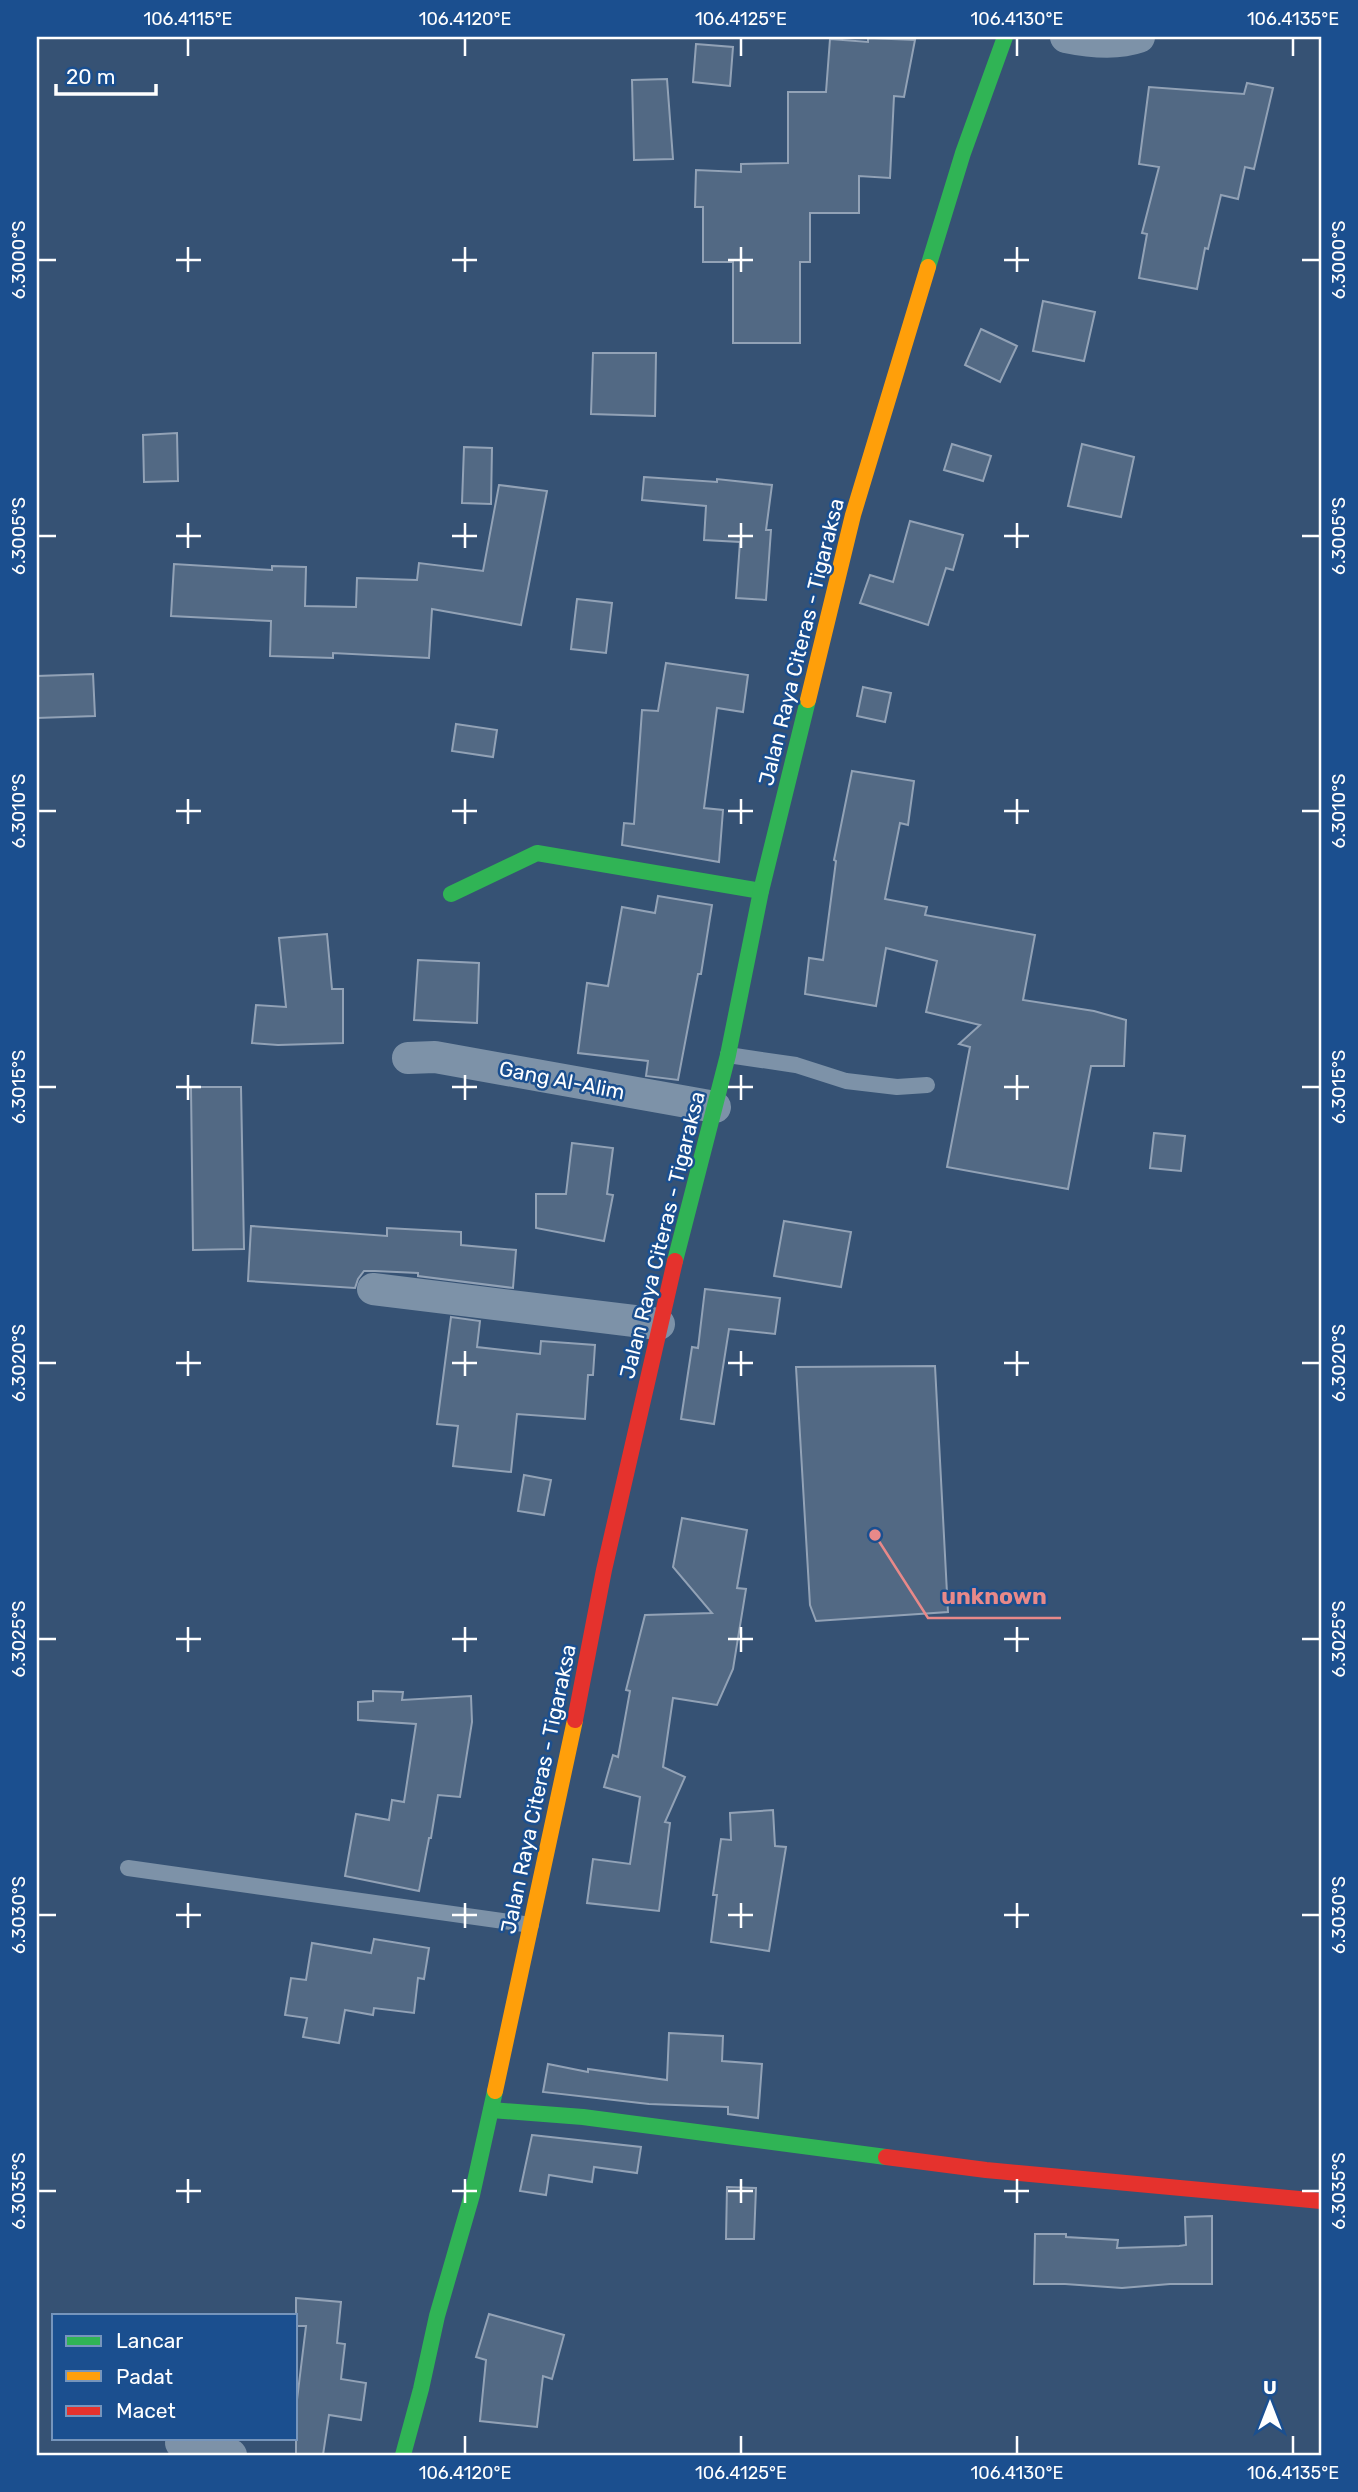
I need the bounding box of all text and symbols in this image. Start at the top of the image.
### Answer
text: 106.4115°E [143,8,233,30]
text: 106.4120°E [419,8,511,30]
text: 106.4125°E [695,8,787,30]
text: 106.4130°E [971,8,1063,30]
text: 106.4135°E [1247,8,1339,30]
scale bar [56,52,156,96]
text: 20 m [66,64,115,89]
text: 6.3000°S [8,221,30,299]
text: 6.3000°S [1328,221,1350,299]
street label: Jalan Raya Citeras - Tigaraksa [753,496,849,788]
text: 6.3005°S [8,497,30,575]
text: 6.3005°S [1328,497,1350,575]
text: 6.3010°S [8,774,30,848]
text: 6.3010°S [1328,774,1350,848]
text: 6.3015°S [8,1050,30,1124]
text: 6.3015°S [1328,1050,1350,1124]
street label: Gang Al-Alim [497,1056,627,1104]
street label: Jalan Raya Citeras - Tigaraksa [614,1089,710,1381]
text: 6.3020°S [8,1324,30,1402]
text: 6.3020°S [1328,1324,1350,1402]
callout: unknown [928,1574,1061,1618]
text: unknown [941,1582,1047,1610]
text: 6.3025°S [8,1600,30,1678]
text: 6.3025°S [1328,1600,1350,1678]
street label: Jalan Raya Citeras - Tigaraksa [495,1642,581,1936]
text: 6.3030°S [8,1876,30,1954]
text: 6.3030°S [1328,1876,1350,1954]
text: 6.3035°S [8,2152,30,2230]
text: 6.3035°S [1328,2152,1350,2230]
legend [52,2314,298,2440]
text: Lancar [116,2328,183,2353]
text: Padat [116,2364,173,2389]
north arrow [1236,2370,1306,2440]
text: U [1263,2376,1277,2399]
text: Macet [116,2398,176,2423]
text: 106.4120°E [419,2462,511,2484]
text: 106.4125°E [695,2462,787,2484]
text: 106.4130°E [971,2462,1063,2484]
text: 106.4135°E [1247,2462,1339,2484]

